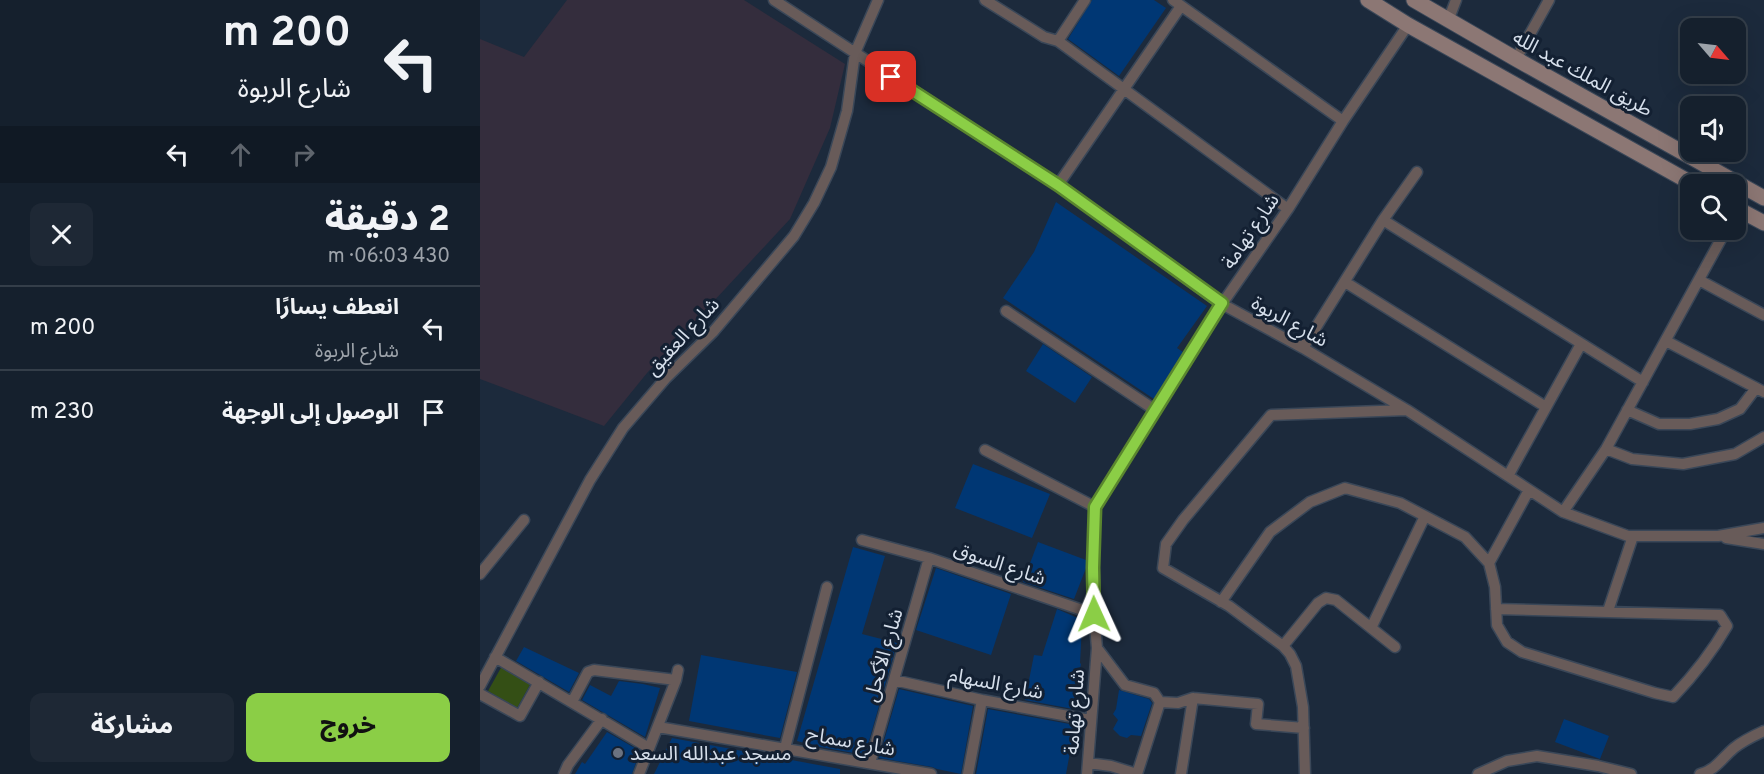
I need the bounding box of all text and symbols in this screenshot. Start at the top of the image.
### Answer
text: 200 m [223,8,351,61]
north arrow [1680,18,1746,84]
map controls [1680,18,1746,240]
icon: left [372,24,450,102]
street label: طريق الملك عبد الله [1507,25,1657,124]
pin [865,51,916,102]
icon: arrive [874,60,907,93]
text: شارع الربوة [238,73,351,107]
button: sound [1680,96,1746,162]
icon: left [161,138,194,171]
icon: ahead [224,138,257,171]
icon: right [287,138,320,171]
button: search [1680,174,1746,240]
street label: شارع تهامة [1217,189,1286,275]
text: 2 دقيقة [325,198,450,244]
button: close [30,203,93,266]
text: 430 m · 06:03 [328,244,450,270]
street label: شارع الربوة [1246,291,1332,354]
street label: شارع العقيق [641,293,726,382]
text: انعطف يسارًا [275,295,399,322]
icon: left [417,312,450,345]
text: 200 m [30,315,95,342]
text: شارع الربوة [315,339,399,365]
icon: arrive [417,396,450,429]
text: 230 m [30,399,94,426]
text: الوصول إلى الوجهة [222,400,399,427]
street label: شارع السوق [950,537,1049,593]
position arrow [1062,582,1126,646]
street label: شارع الأكحل [859,606,911,705]
street label: شارع السهام [946,663,1045,707]
street label: شارع تهامة [1060,668,1092,756]
button: مشاركة [30,693,234,762]
button: خروج [246,693,450,762]
street label: شارع سماح [804,722,897,764]
place label: مسجد عبدالله السعد [630,742,792,768]
marker: مسجد عبدالله السعد [611,746,625,760]

